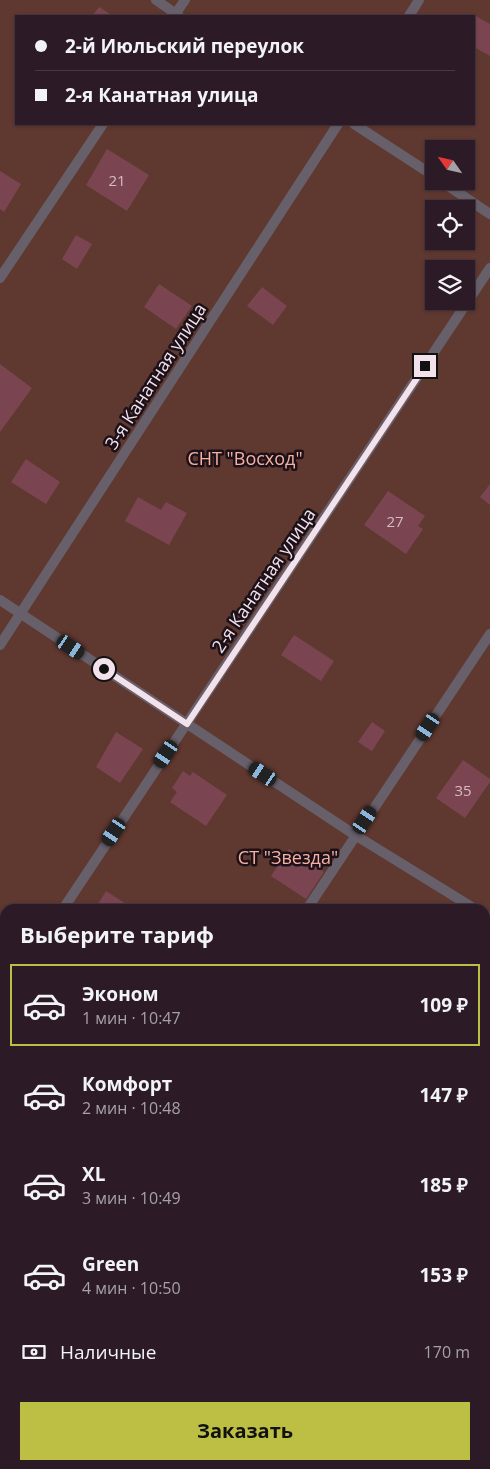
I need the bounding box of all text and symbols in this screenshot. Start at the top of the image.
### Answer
text: 2-й Июльский переулок [65,33,304,59]
text: 2-я Канатная улица [65,82,259,108]
north arrow [425,140,475,190]
map controls [425,140,475,310]
house number: 21 [108,170,126,190]
button: locate [425,200,475,250]
button: layers [425,260,475,310]
street label: 3-я Канатная улица [99,298,211,454]
route end [414,355,436,377]
park label: СНТ "Восход" [187,446,303,470]
street label: 2-я Канатная улица [206,503,320,657]
house number: 27 [386,511,404,531]
car [54,632,87,662]
route start [93,658,115,680]
car [413,710,442,744]
car [151,737,180,771]
car [246,759,279,789]
house number: 35 [454,780,472,800]
car [350,803,379,837]
car [99,815,128,849]
park label: СТ "Звезда" [238,845,338,869]
text: Выберите тариф [20,919,214,949]
text: Эконом [82,981,159,1007]
icon: car [22,983,67,1028]
text: 109 ₽ [419,992,468,1018]
text: 1 мин · 10:47 [82,1007,181,1029]
text: Комфорт [82,1071,172,1097]
icon: car [22,1073,67,1118]
text: 147 ₽ [419,1082,468,1108]
text: 2 мин · 10:48 [82,1097,181,1119]
text: XL [82,1161,105,1187]
icon: car [22,1163,67,1208]
text: 185 ₽ [419,1172,468,1198]
text: 3 мин · 10:49 [82,1187,181,1209]
text: Green [82,1251,139,1277]
icon: car [22,1253,67,1298]
text: 153 ₽ [419,1262,468,1288]
text: 4 мин · 10:50 [82,1277,181,1299]
icon: cash [20,1338,48,1366]
text: Наличные [60,1339,156,1365]
text: 170 m [424,1341,470,1363]
button: Заказать [20,1402,470,1460]

